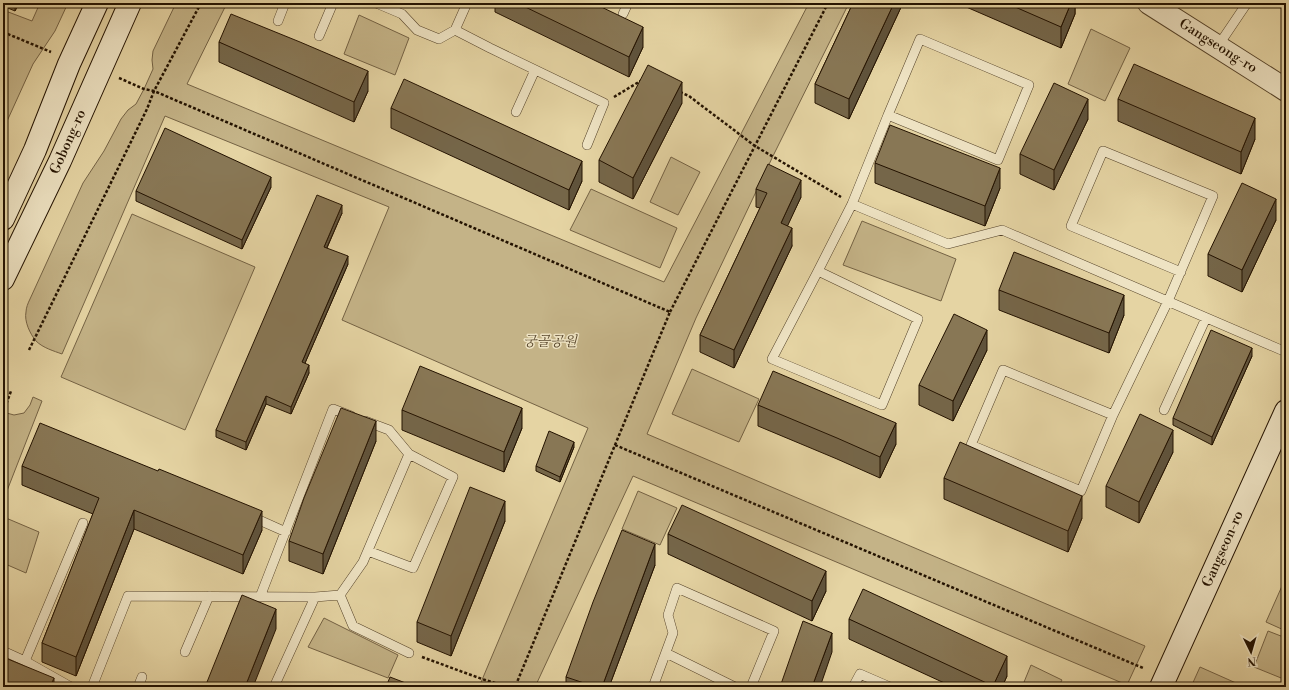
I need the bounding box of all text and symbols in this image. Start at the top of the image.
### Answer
street label: Gangseong-ro [1176,15,1261,77]
street label: Gobong-ro [46,107,90,177]
park label: 궁골공원 [523,333,579,351]
street label: Gangseon-ro [1198,508,1248,590]
north arrow [1231,632,1271,672]
text: N [1247,654,1257,668]

